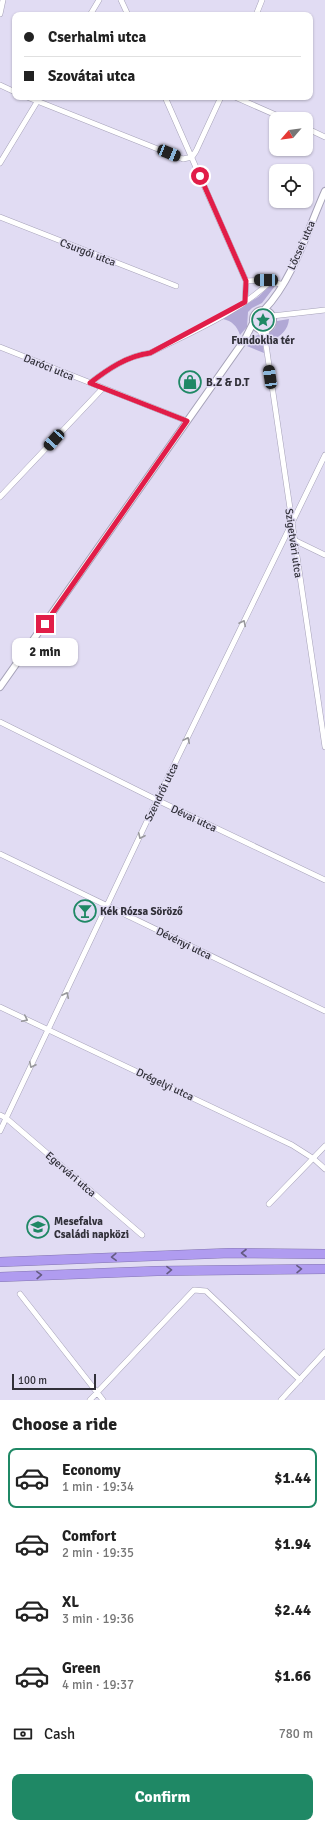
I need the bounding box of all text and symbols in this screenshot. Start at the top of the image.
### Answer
text: Cserhalmi utca [48,28,146,46]
text: Szovátai utca [48,67,135,85]
north arrow [269,112,313,156]
map controls [269,112,313,208]
car [156,143,182,163]
button: locate [269,164,313,208]
route start [191,167,209,185]
street label: Lőcsei utca [285,218,318,272]
street label: Csurgói utca [58,236,118,269]
car [254,274,278,286]
place icon: Fundoklia tér [250,307,276,333]
place label: Fundoklia tér [231,334,295,347]
street label: Daróci utca [22,351,76,384]
car [262,364,278,390]
shop icon: B.Z & D.T [177,369,203,395]
place label: B.Z & D.T [206,376,250,389]
car [42,427,66,453]
street label: Szigetvári utca [282,508,305,579]
route end [36,615,54,633]
one-way arrow [238,620,246,627]
callout: 2 min [12,638,78,666]
text: 2 min [29,644,61,660]
one-way arrow [182,737,189,744]
street label: Szendrői utca [142,760,181,824]
street label: Dévai utca [169,802,219,835]
one-way arrow [138,831,146,839]
bar icon: Kék Rózsa Söröző [72,898,98,924]
place label: Kék Rózsa Söröző [100,905,183,918]
street label: Dévényi utca [154,924,214,963]
one-way arrow [61,992,69,999]
one-way arrow [20,1014,28,1022]
one-way arrow [29,1061,37,1069]
street label: Drégelyi utca [134,1065,196,1104]
street label: Egervári utca [43,1149,99,1200]
school or university icon: Mesefalva Családi napközi [25,1214,51,1240]
place label: Mesefalva Családi napközi [54,1215,129,1241]
one-way arrow [241,1249,247,1257]
one-way arrow [111,1252,117,1261]
one-way arrow [296,1264,302,1273]
one-way arrow [166,1266,172,1275]
one-way arrow [36,1271,42,1280]
scale bar [12,1372,96,1391]
text: 100 m [18,1374,47,1387]
text: Choose a ride [12,1413,117,1435]
icon: car [14,1460,50,1496]
text: Economy [62,1461,121,1479]
text: $1.44 [274,1469,311,1487]
text: 1 min · 19:34 [62,1479,134,1495]
icon: car [14,1526,50,1562]
text: Comfort [62,1527,116,1545]
text: $1.94 [274,1535,311,1553]
text: 2 min · 19:35 [62,1545,134,1561]
icon: car [14,1592,50,1628]
text: XL [62,1593,79,1611]
text: $2.44 [274,1601,311,1619]
text: 3 min · 19:36 [62,1611,134,1627]
icon: car [14,1658,50,1694]
text: Green [62,1659,101,1677]
text: $1.66 [274,1667,311,1685]
text: 4 min · 19:37 [62,1677,134,1693]
icon: cash [12,1723,34,1745]
text: Cash [44,1725,75,1743]
text: 780 m [279,1726,313,1742]
button: Confirm [12,1774,313,1820]

